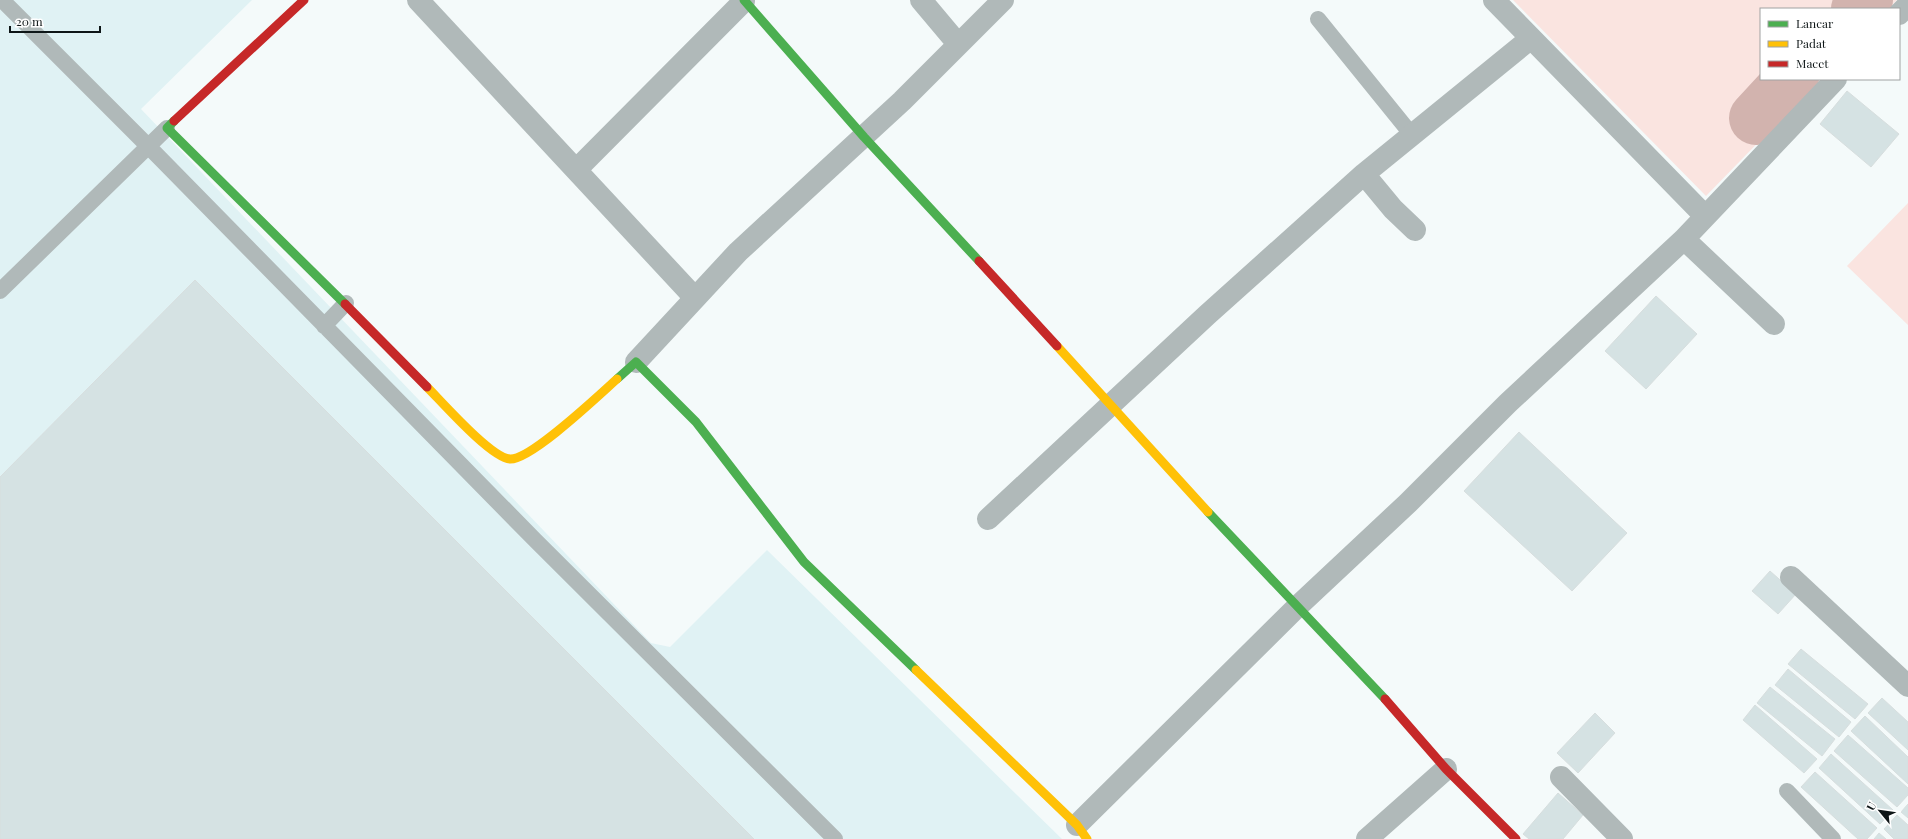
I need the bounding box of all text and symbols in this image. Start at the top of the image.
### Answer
scale bar [10,8,100,34]
legend [1760,8,1900,80]
text: 20 m [16,13,43,29]
text: Lancar [1796,15,1834,31]
text: Padat [1796,35,1827,51]
text: Macet [1796,55,1829,71]
north arrow [1860,791,1900,831]
text: U [1862,799,1879,813]

